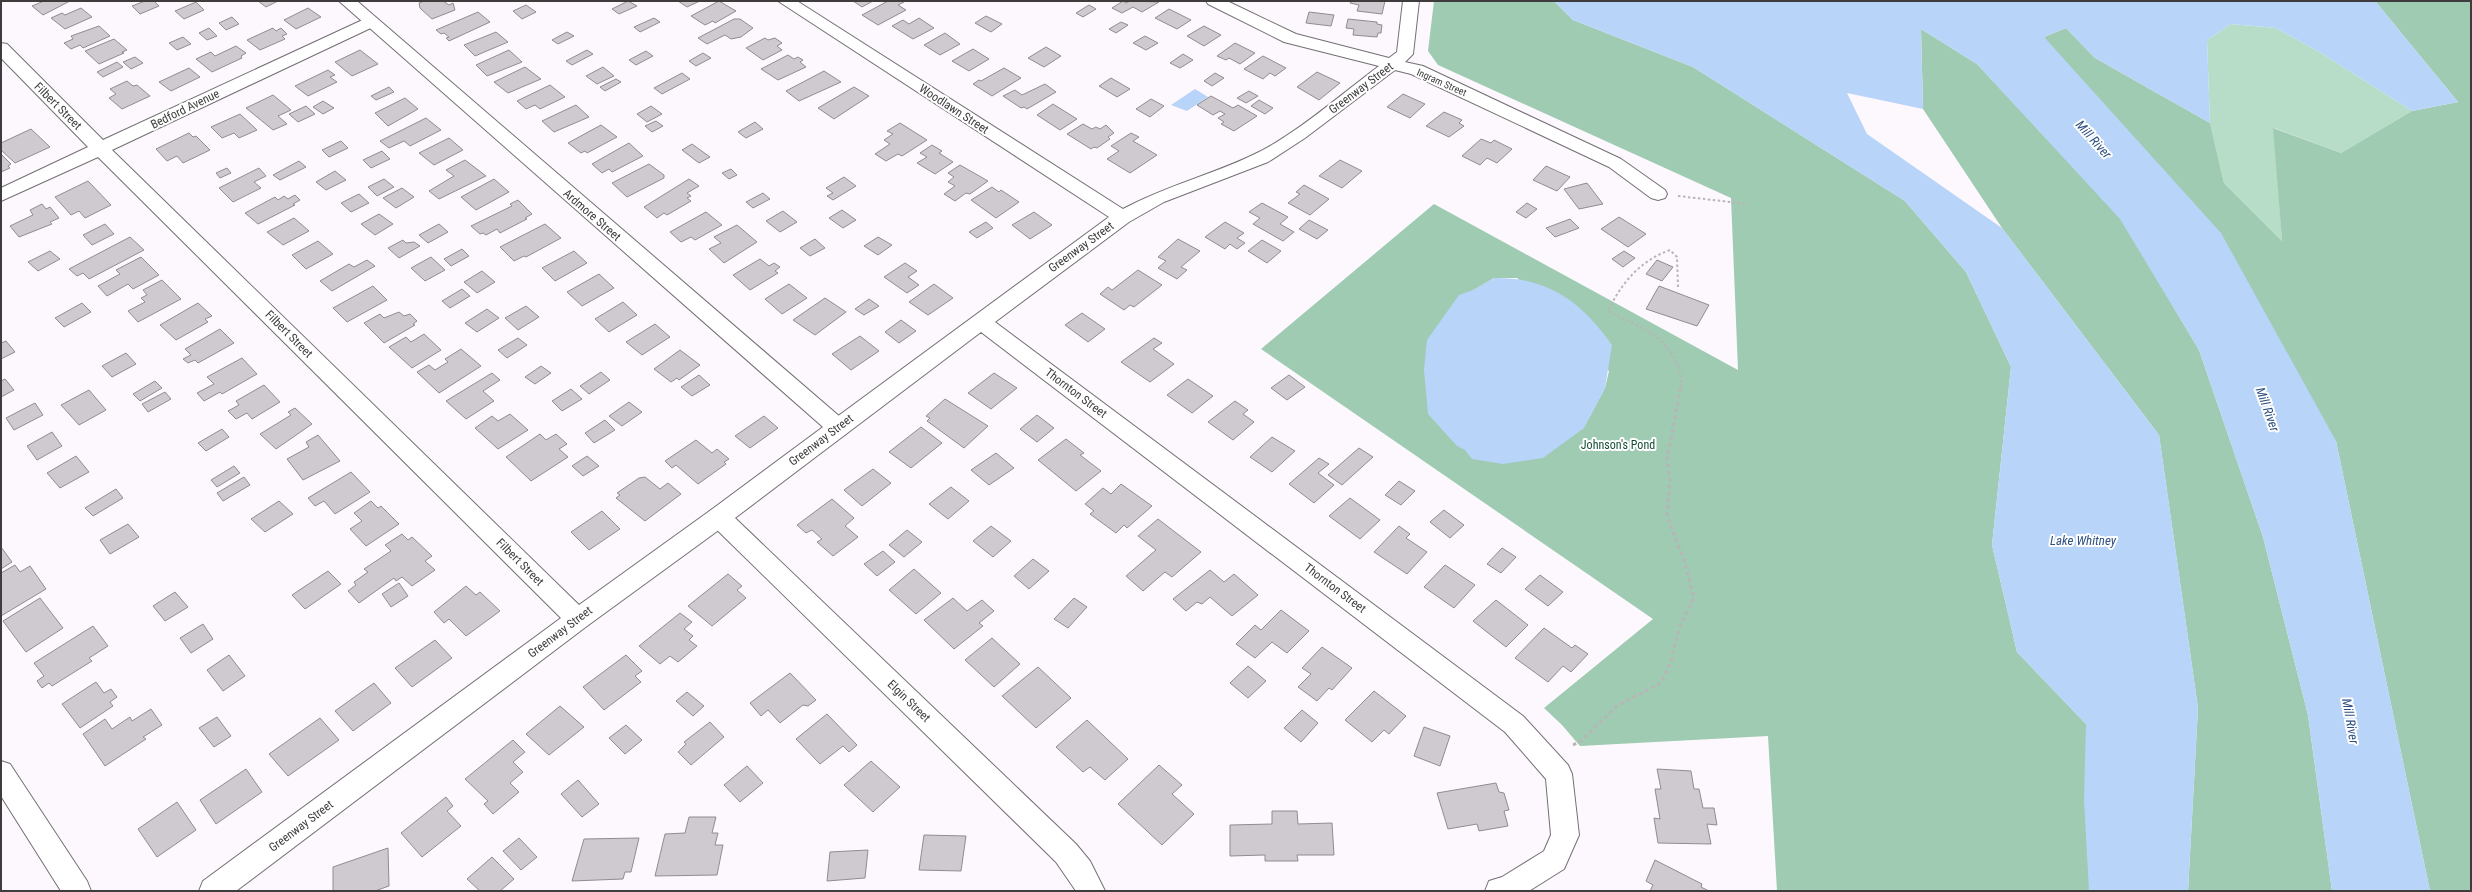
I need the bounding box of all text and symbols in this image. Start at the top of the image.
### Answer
street label: Greenway Street [1326,59,1396,117]
street label: Ingram Street [1415,67,1468,98]
street label: Filbert Street [31,79,85,133]
street label: Woodlawn Street [917,81,992,137]
street label: Bedford Avenue [148,86,222,132]
water label: Mill River [2073,117,2115,162]
street label: Ardmore Street [560,186,624,244]
street label: Greenway Street [1046,218,1117,275]
street label: Filbert Street [262,307,316,361]
street label: Thornton Street [1042,365,1110,421]
water label: Mill River [2253,385,2283,434]
street label: Greenway Street [786,411,856,469]
park label: Johnson's Pond [1581,438,1655,452]
water label: Lake Whitney [2050,533,2117,548]
street label: Filbert Street [493,535,547,589]
street label: Thornton Street [1301,560,1369,616]
street label: Greenway Street [525,603,595,661]
street label: Elgin Street [885,677,934,725]
water label: Mill River [2339,697,2362,746]
street label: Greenway Street [266,797,336,855]

